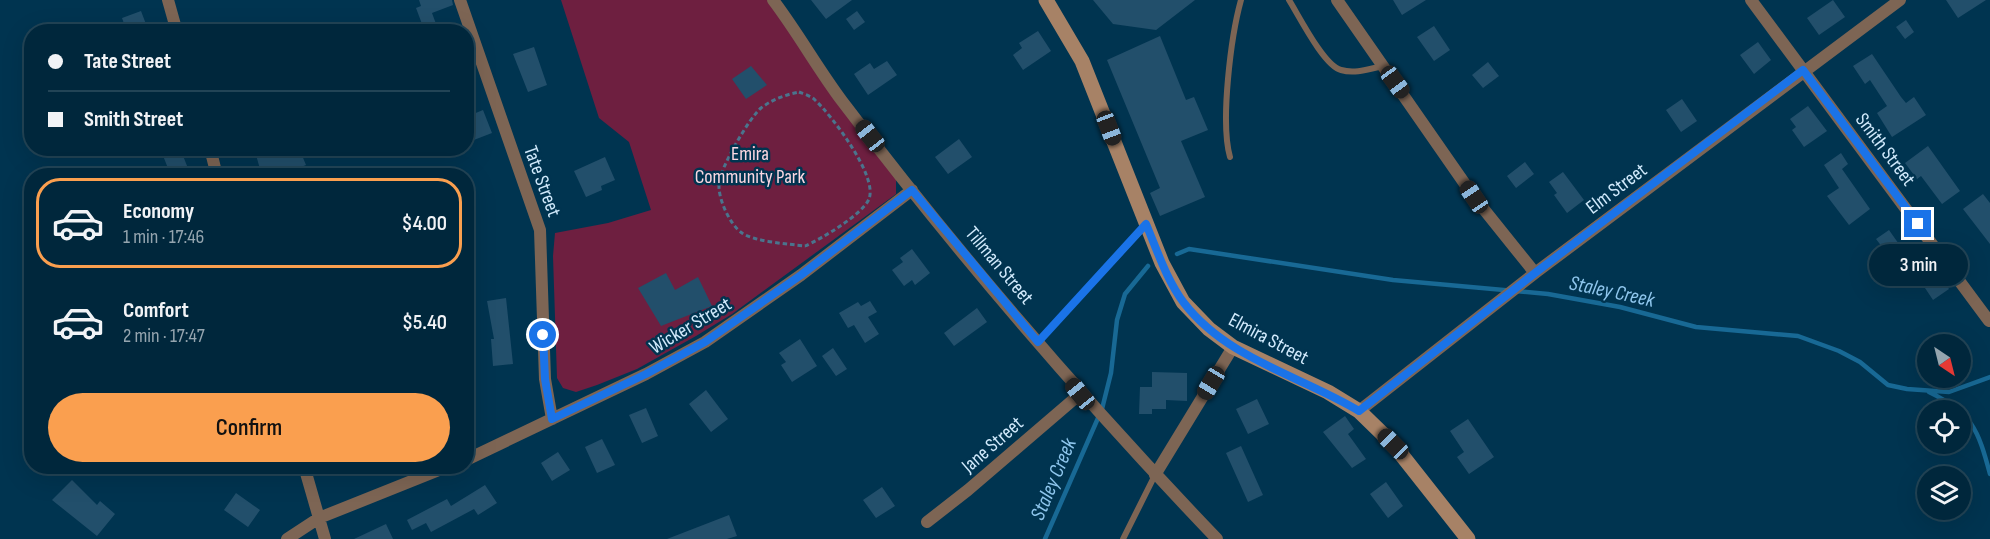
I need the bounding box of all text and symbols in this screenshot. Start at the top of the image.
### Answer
text: Tate Street [84,48,171,75]
car [1377,62,1413,102]
text: Smith Street [84,106,183,133]
car [1094,108,1124,148]
street label: Smith Street [1850,108,1920,191]
car [852,116,888,156]
park label: Emira Community Park [695,142,806,189]
street label: Tate Street [518,143,566,220]
street label: Elm Street [1581,158,1652,220]
car [1456,177,1492,217]
icon: car [51,196,105,250]
text: Economy [123,198,194,225]
text: $4.00 [402,210,447,237]
route end [1904,210,1931,237]
street label: Tillman Street [960,222,1039,309]
text: 1 min · 17:46 [123,225,204,249]
callout: 3 min [1868,245,1968,287]
text: 3 min [1900,253,1937,277]
water label: Staley Creek [1567,270,1658,313]
street label: Wicker Street [645,292,736,360]
icon: car [51,295,105,349]
text: Comfort [123,297,189,324]
street label: Elmira Street [1224,308,1313,370]
text: $5.40 [402,309,447,336]
route start [529,321,556,348]
text: 2 min · 17:47 [123,324,205,348]
north arrow [1917,334,1971,388]
map controls [1917,334,1971,520]
car [1194,363,1228,403]
car [1062,374,1098,414]
button: Confirm [48,393,450,462]
button: locate [1917,400,1971,454]
street label: Jane Street [956,411,1028,479]
car [1374,425,1412,463]
water label: Staley Creek [1025,434,1082,524]
button: layers [1917,466,1971,520]

